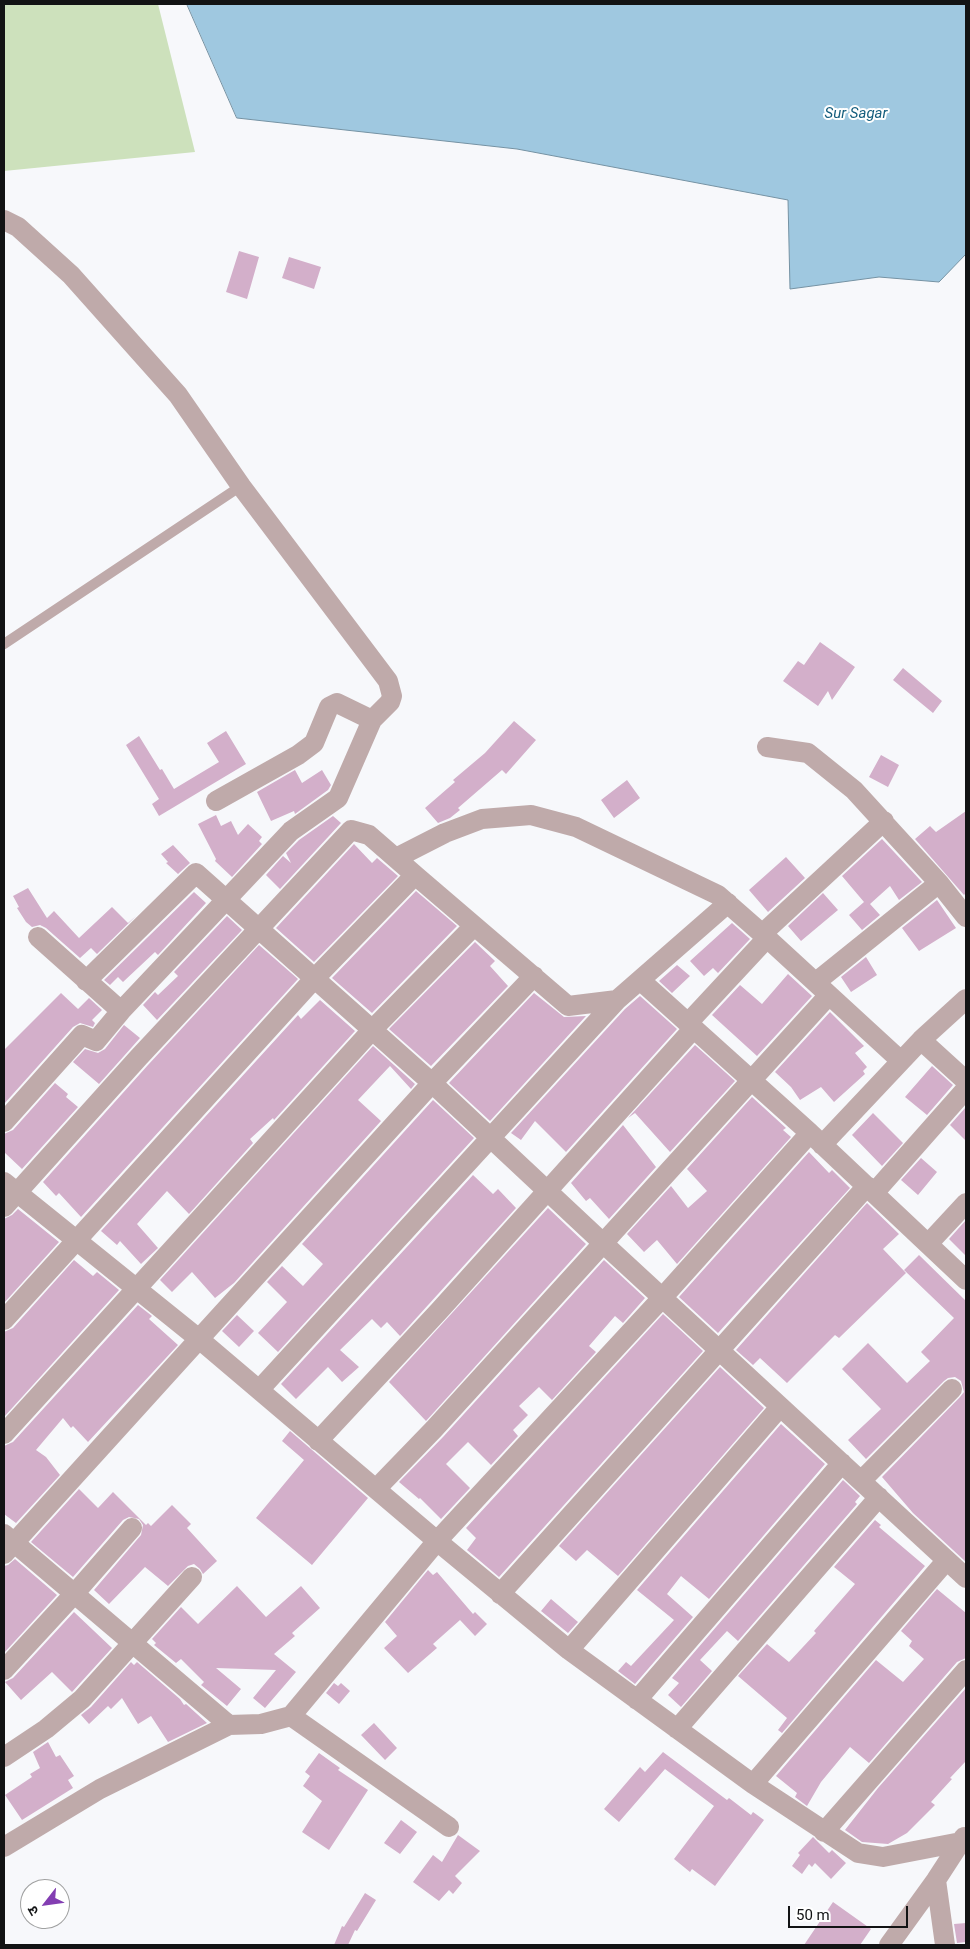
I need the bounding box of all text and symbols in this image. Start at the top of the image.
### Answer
water label: Sur Sagar [825,105,887,123]
north arrow [20,1879,70,1929]
scale bar [790,1896,910,1928]
text: उ [24,1903,42,1919]
text: 50 m [796,1906,830,1924]

